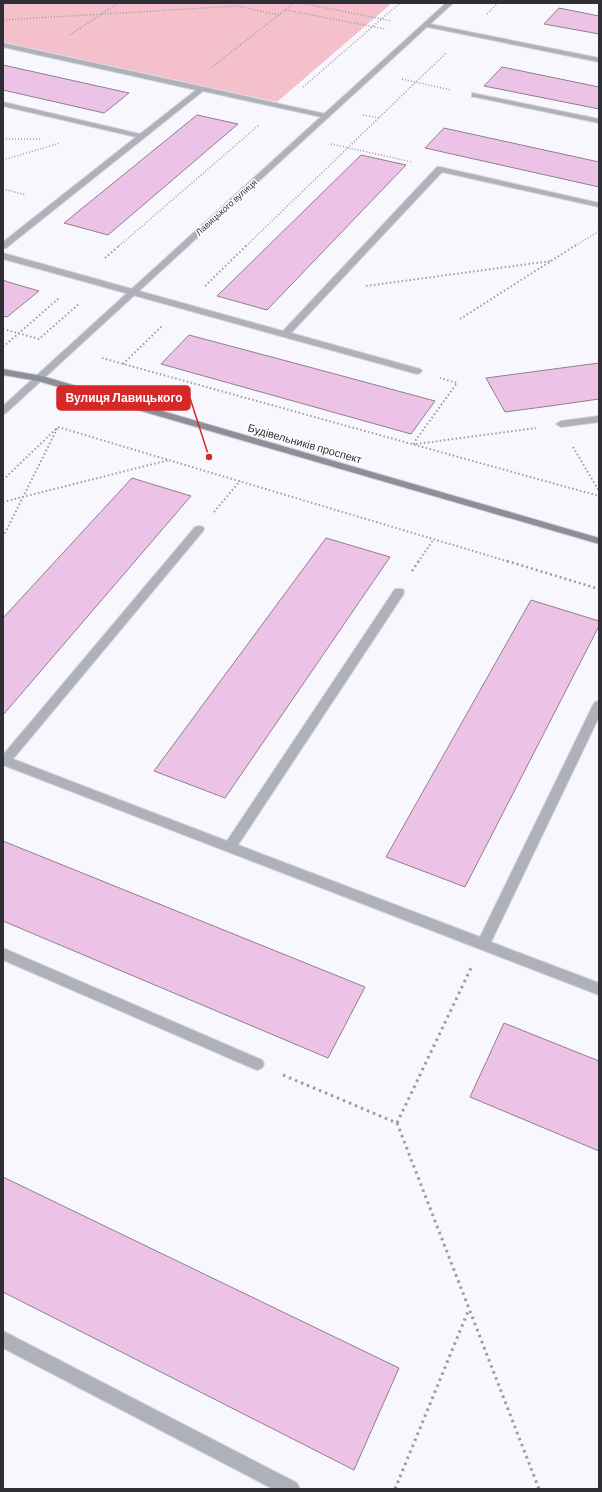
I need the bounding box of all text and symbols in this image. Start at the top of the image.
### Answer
street label: Лавицького вулиця [193,177,259,237]
callout: Вулиця Лавицького [57,386,190,410]
text: Вулиця Лавицького [65,390,183,405]
street label: Будівельників проспект [247,421,363,465]

